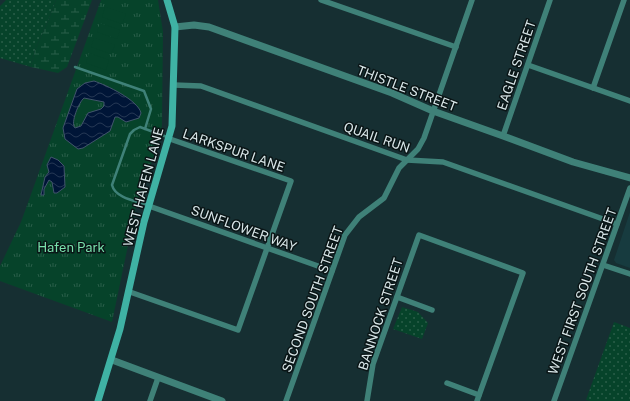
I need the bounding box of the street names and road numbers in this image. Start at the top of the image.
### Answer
street label: EAGLE STREET [494,18,539,112]
street label: THISTLE STREET [355,63,459,114]
street label: QUAIL RUN [342,119,412,156]
street label: WEST HAFEN LANE [120,126,167,248]
street label: LARKSPUR LANE [181,126,287,175]
street label: SUNFLOWER WAY [189,202,299,255]
street label: WEST FIRST SOUTH STREET [545,206,620,377]
street label: SECOND SOUTH STREET [279,224,346,374]
street label: BANNOCK STREET [355,256,406,372]

